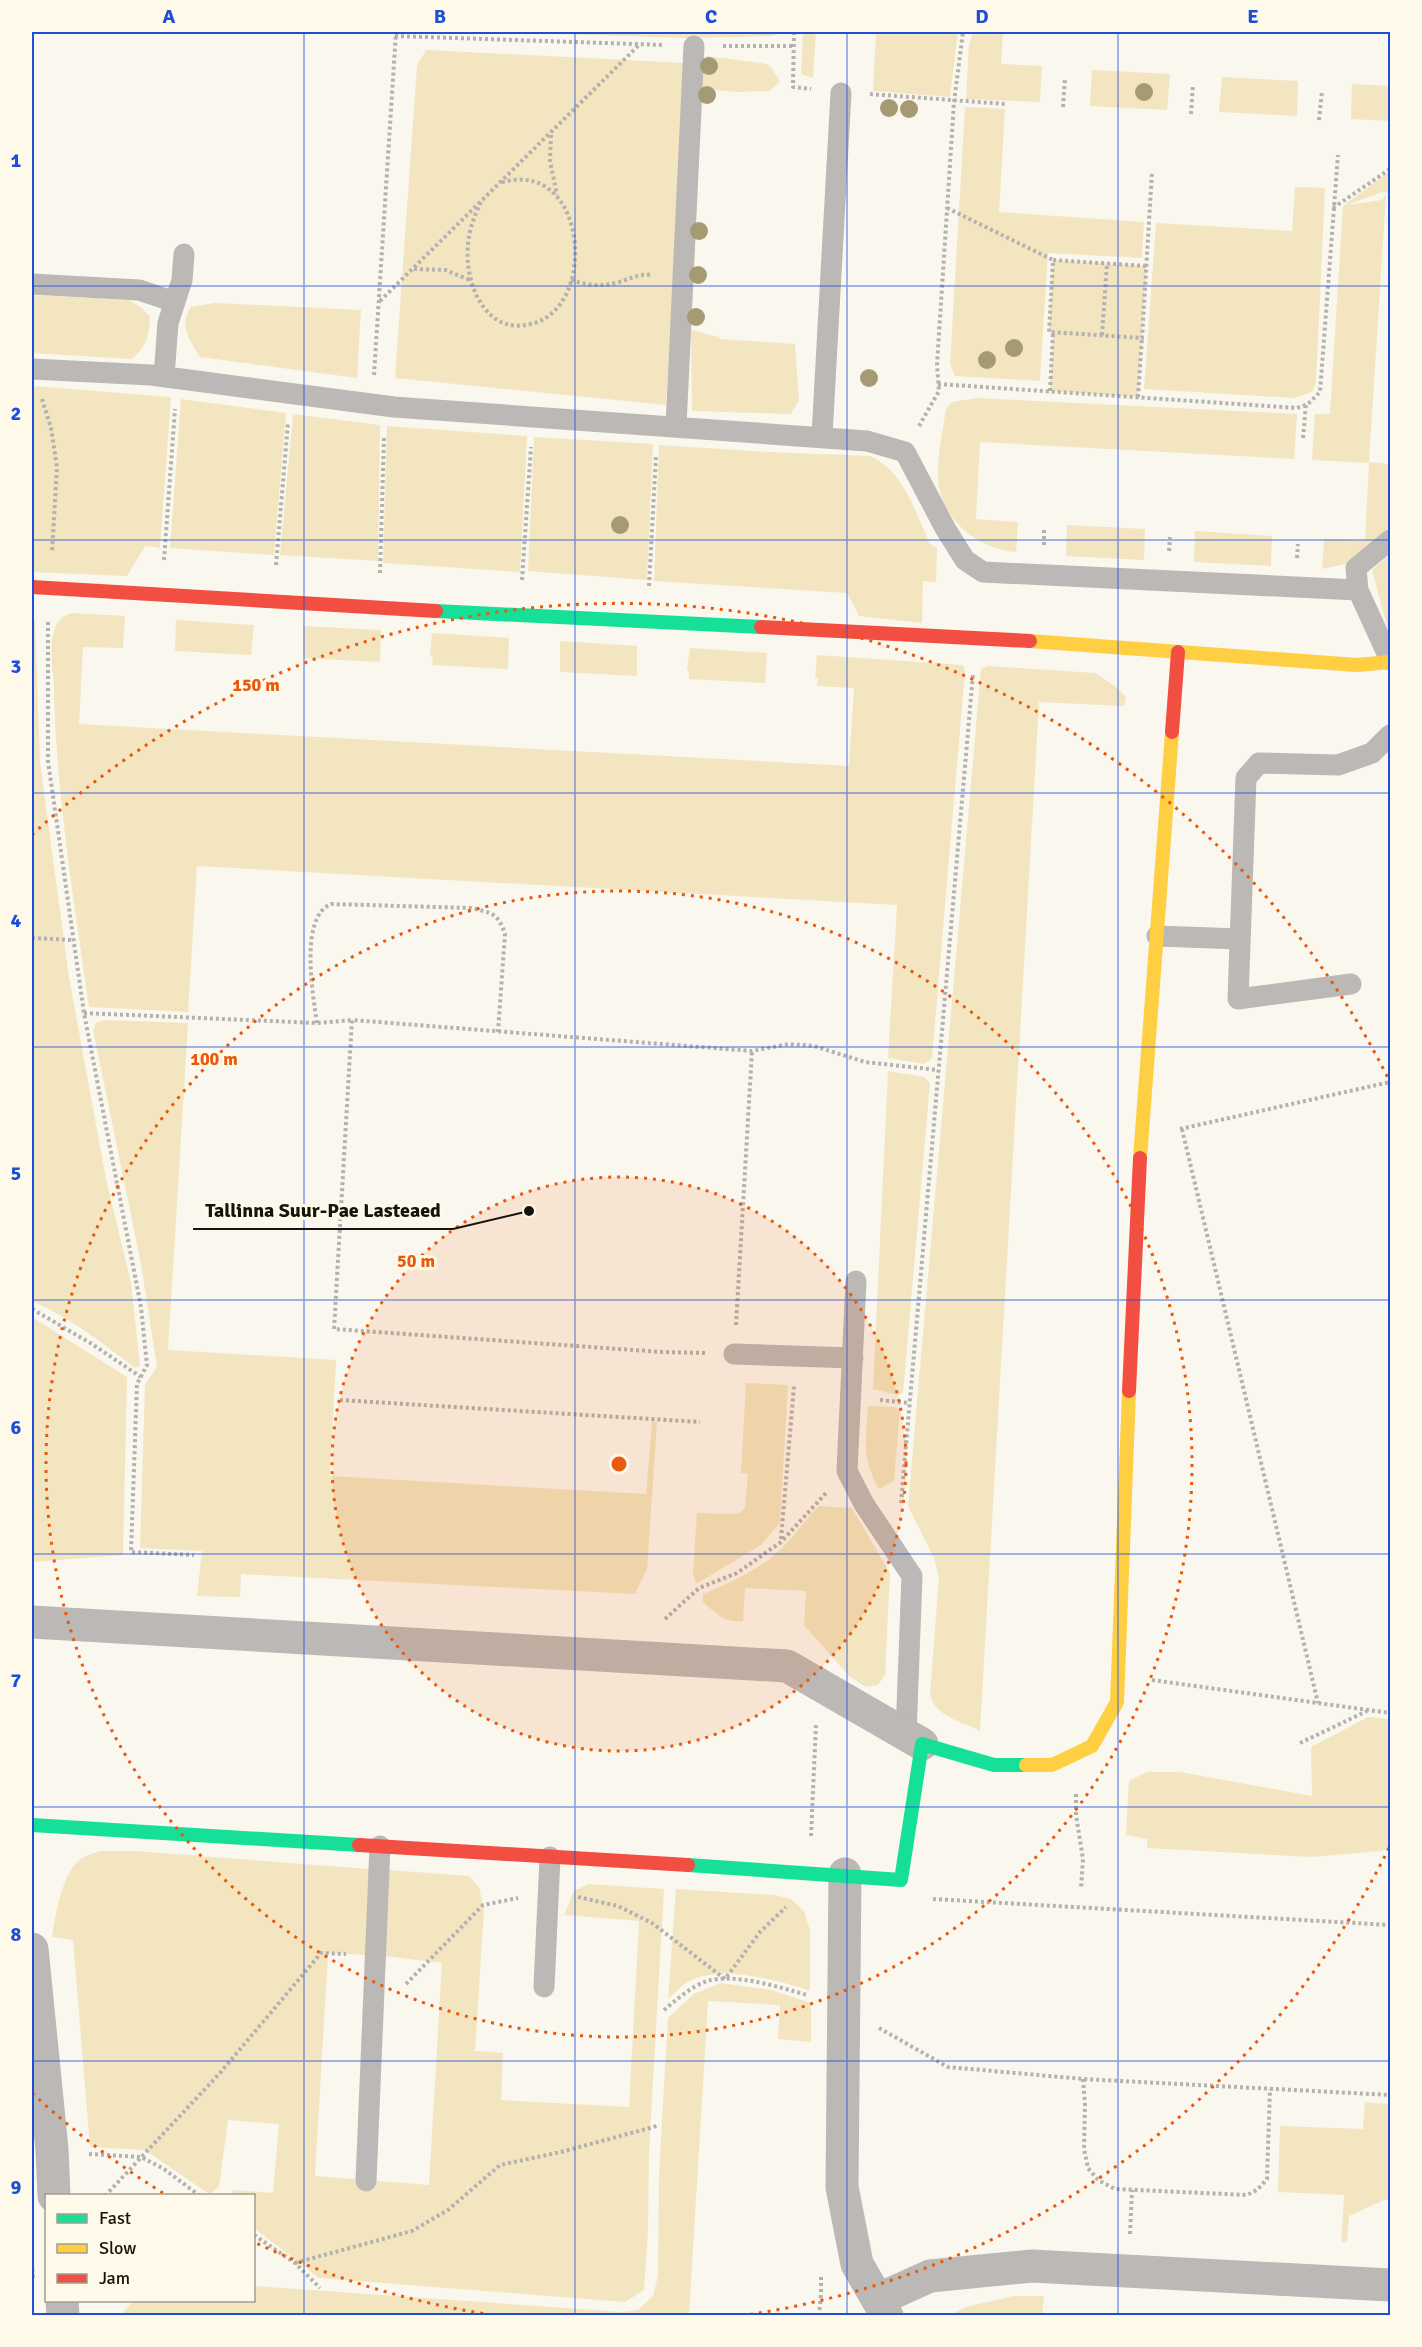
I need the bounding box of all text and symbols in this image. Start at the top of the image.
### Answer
text: A [163,4,176,29]
text: B [434,4,446,29]
text: C [705,4,717,29]
text: D [975,4,989,29]
text: E [1247,4,1259,29]
text: 1 [11,148,22,173]
text: 2 [11,401,21,426]
text: 3 [11,654,21,679]
text: 150 m [232,674,280,696]
text: 4 [11,908,22,933]
text: 100 m [190,1048,238,1070]
text: 5 [11,1161,21,1186]
callout: Tallinna Suur-Pae Lasteaed [193,1191,453,1229]
text: Tallinna Suur-Pae Lasteaed [205,1198,441,1223]
text: 50 m [397,1250,435,1272]
text: 6 [11,1415,22,1440]
centre of rings [609,1454,629,1474]
text: 7 [11,1668,22,1693]
text: 8 [11,1922,22,1947]
text: 9 [11,2175,22,2200]
legend [45,2194,255,2302]
text: Fast [99,2207,131,2229]
text: Slow [99,2237,136,2259]
text: Jam [99,2267,130,2289]

